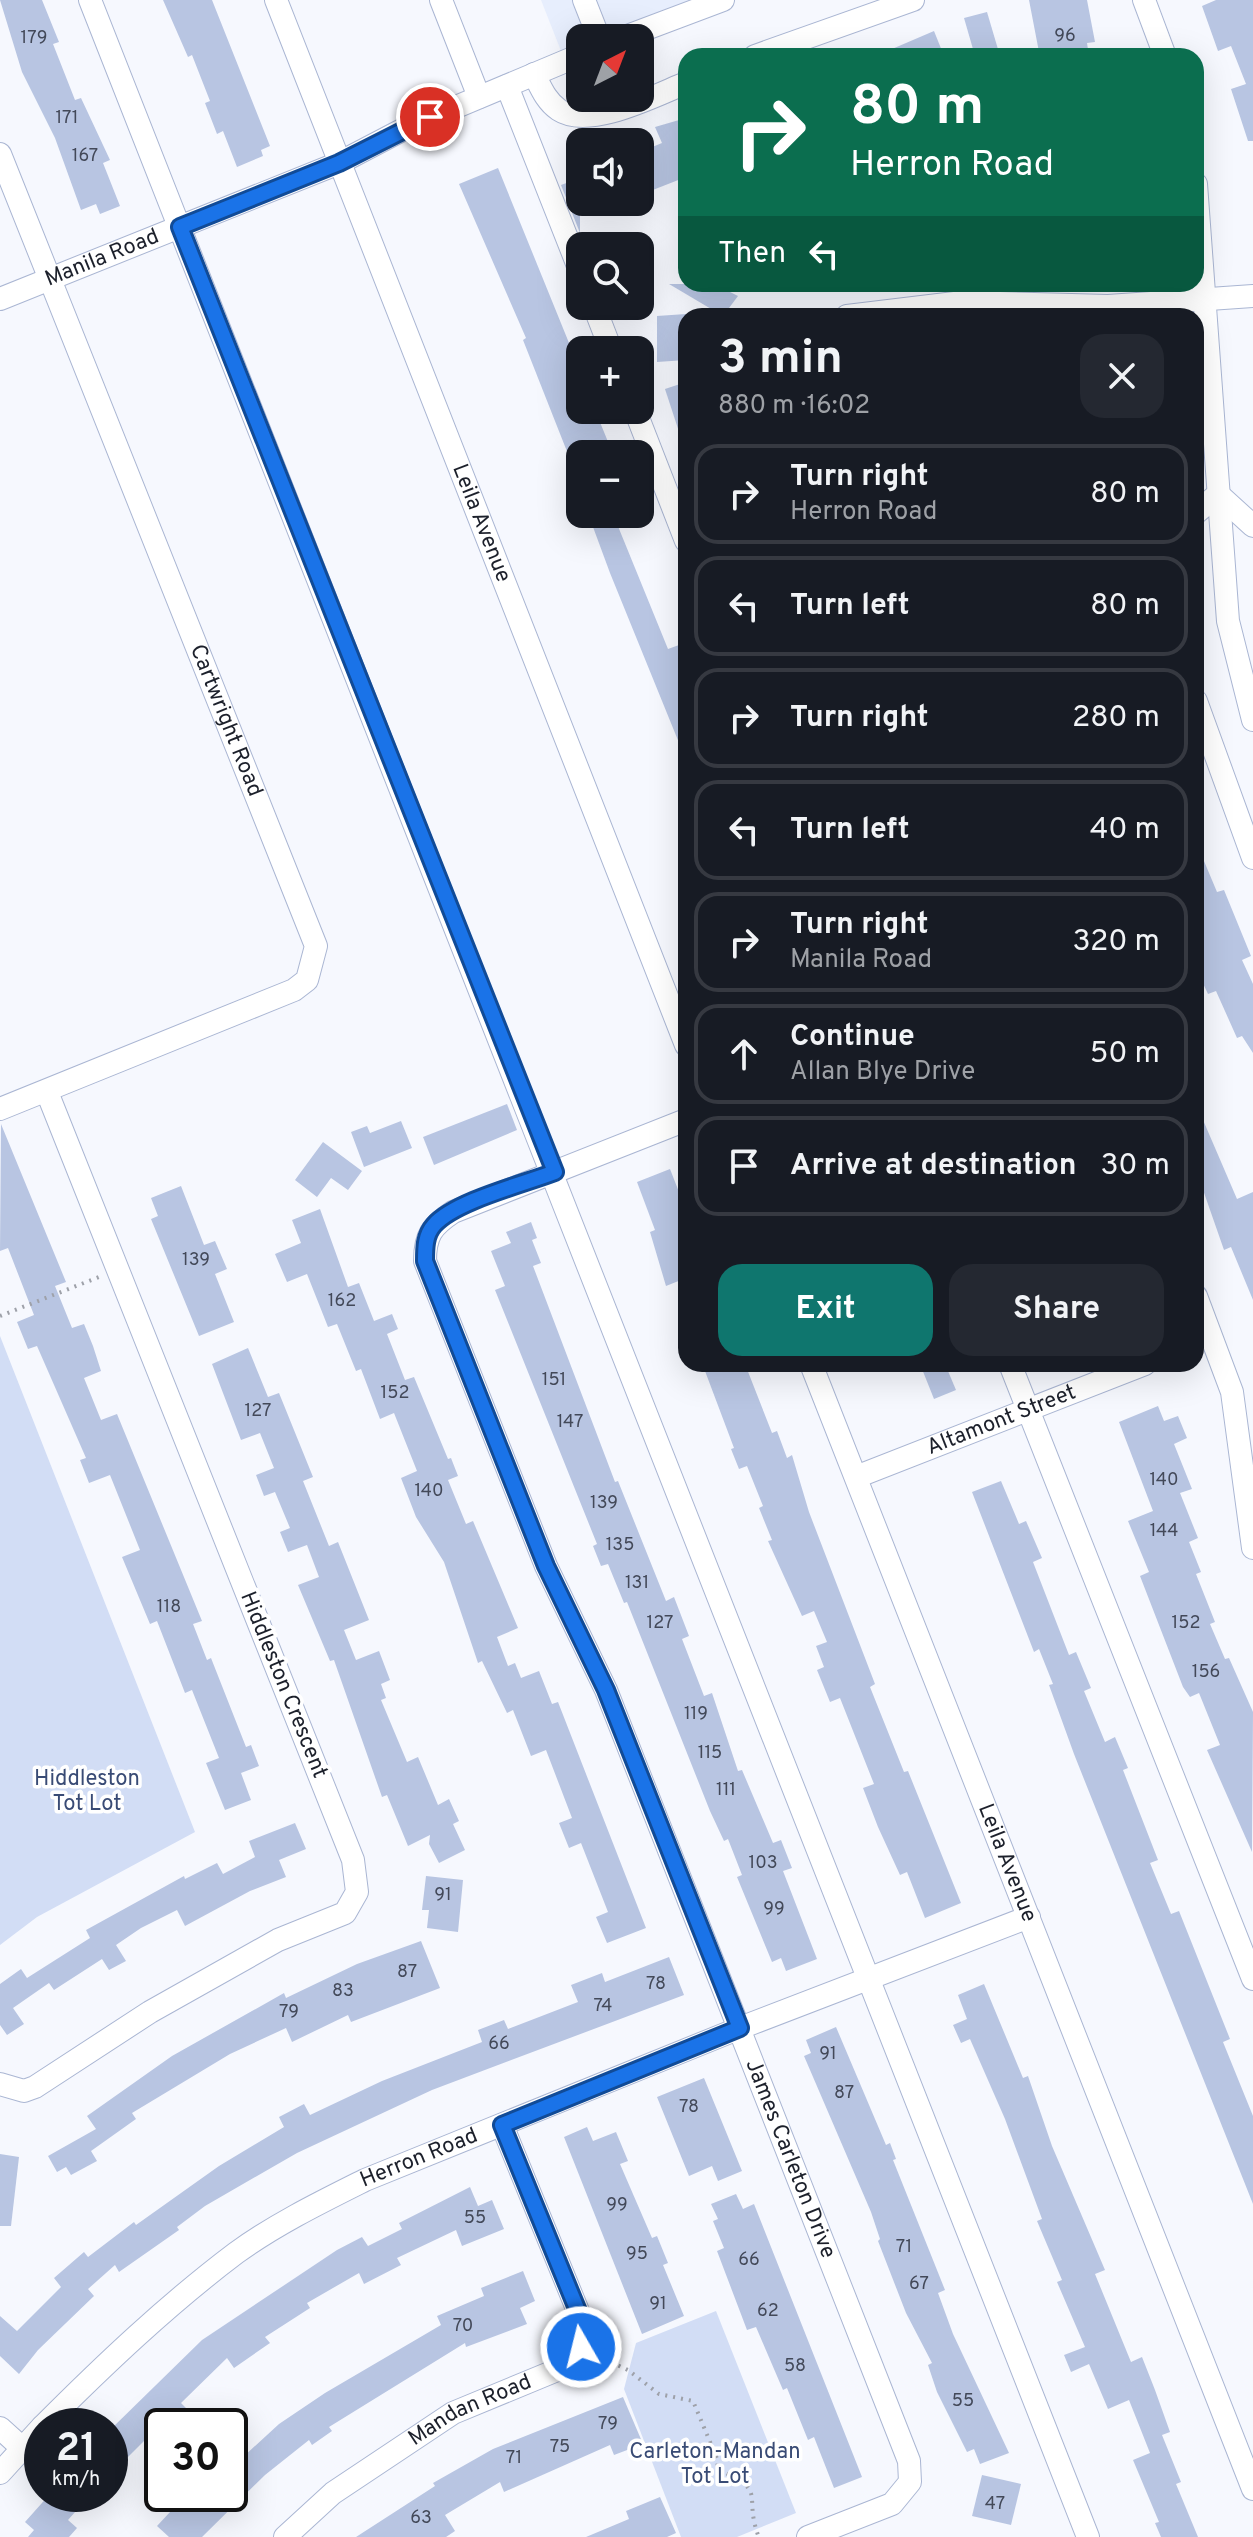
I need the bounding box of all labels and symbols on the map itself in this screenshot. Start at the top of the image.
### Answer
north arrow [566,24,654,112]
house number: 96 [1054,25,1076,48]
house number: 179 [21,27,47,50]
pin [396,83,464,151]
house number: 171 [55,107,79,130]
house number: 167 [72,145,98,168]
street label: Manila Road [41,223,163,293]
street label: Leila Avenue [446,460,517,586]
street label: Cartwright Road [184,641,269,801]
house number: 139 [182,1249,210,1272]
house number: 162 [328,1290,356,1313]
house number: 151 [542,1369,566,1392]
street label: Altamont Street [923,1379,1080,1462]
house number: 152 [381,1382,409,1405]
house number: 127 [245,1400,271,1423]
house number: 147 [557,1411,583,1434]
house number: 140 [1149,1469,1179,1492]
house number: 140 [414,1480,444,1503]
house number: 139 [590,1492,618,1515]
house number: 144 [1150,1520,1178,1543]
house number: 135 [606,1534,634,1557]
house number: 131 [625,1572,649,1595]
street label: Hiddleston Crescent [233,1588,333,1782]
house number: 118 [157,1596,181,1619]
house number: 127 [647,1612,673,1635]
house number: 152 [1172,1612,1200,1635]
house number: 156 [1192,1661,1220,1684]
house number: 119 [684,1703,708,1726]
house number: 115 [698,1742,722,1765]
park label: Hiddleston Tot Lot [34,1766,140,1818]
house number: 111 [716,1779,736,1802]
street label: Leila Avenue [972,1800,1042,1926]
house number: 103 [748,1852,778,1875]
house number: 91 [434,1884,452,1907]
house number: 99 [763,1898,785,1921]
house number: 87 [397,1961,417,1984]
house number: 78 [646,1973,666,1996]
house number: 83 [332,1980,354,2003]
house number: 74 [594,1995,612,2018]
house number: 79 [279,2001,299,2024]
house number: 66 [488,2033,510,2056]
house number: 91 [819,2043,837,2066]
street label: James Carleton Drive [739,2055,842,2262]
house number: 87 [834,2082,854,2105]
house number: 78 [679,2096,699,2119]
street label: Herron Road [356,2122,482,2194]
house number: 99 [606,2194,628,2217]
house number: 55 [464,2207,486,2230]
house number: 71 [896,2236,912,2259]
house number: 95 [626,2243,648,2266]
house number: 66 [738,2249,760,2272]
house number: 67 [909,2273,929,2296]
house number: 91 [649,2293,667,2316]
house number: 62 [757,2300,779,2323]
position arrow [539,2305,623,2389]
house number: 70 [453,2315,473,2338]
house number: 58 [784,2355,806,2378]
street label: Mandan Road [403,2369,536,2452]
house number: 55 [952,2390,974,2413]
speed limit sign: 30 [144,2408,248,2512]
house number: 79 [598,2413,618,2436]
house number: 75 [550,2436,570,2459]
park label: Carleton-Mandan Tot Lot [629,2439,801,2491]
house number: 71 [506,2447,522,2470]
house number: 47 [985,2493,1005,2516]
house number: 63 [410,2507,432,2530]

